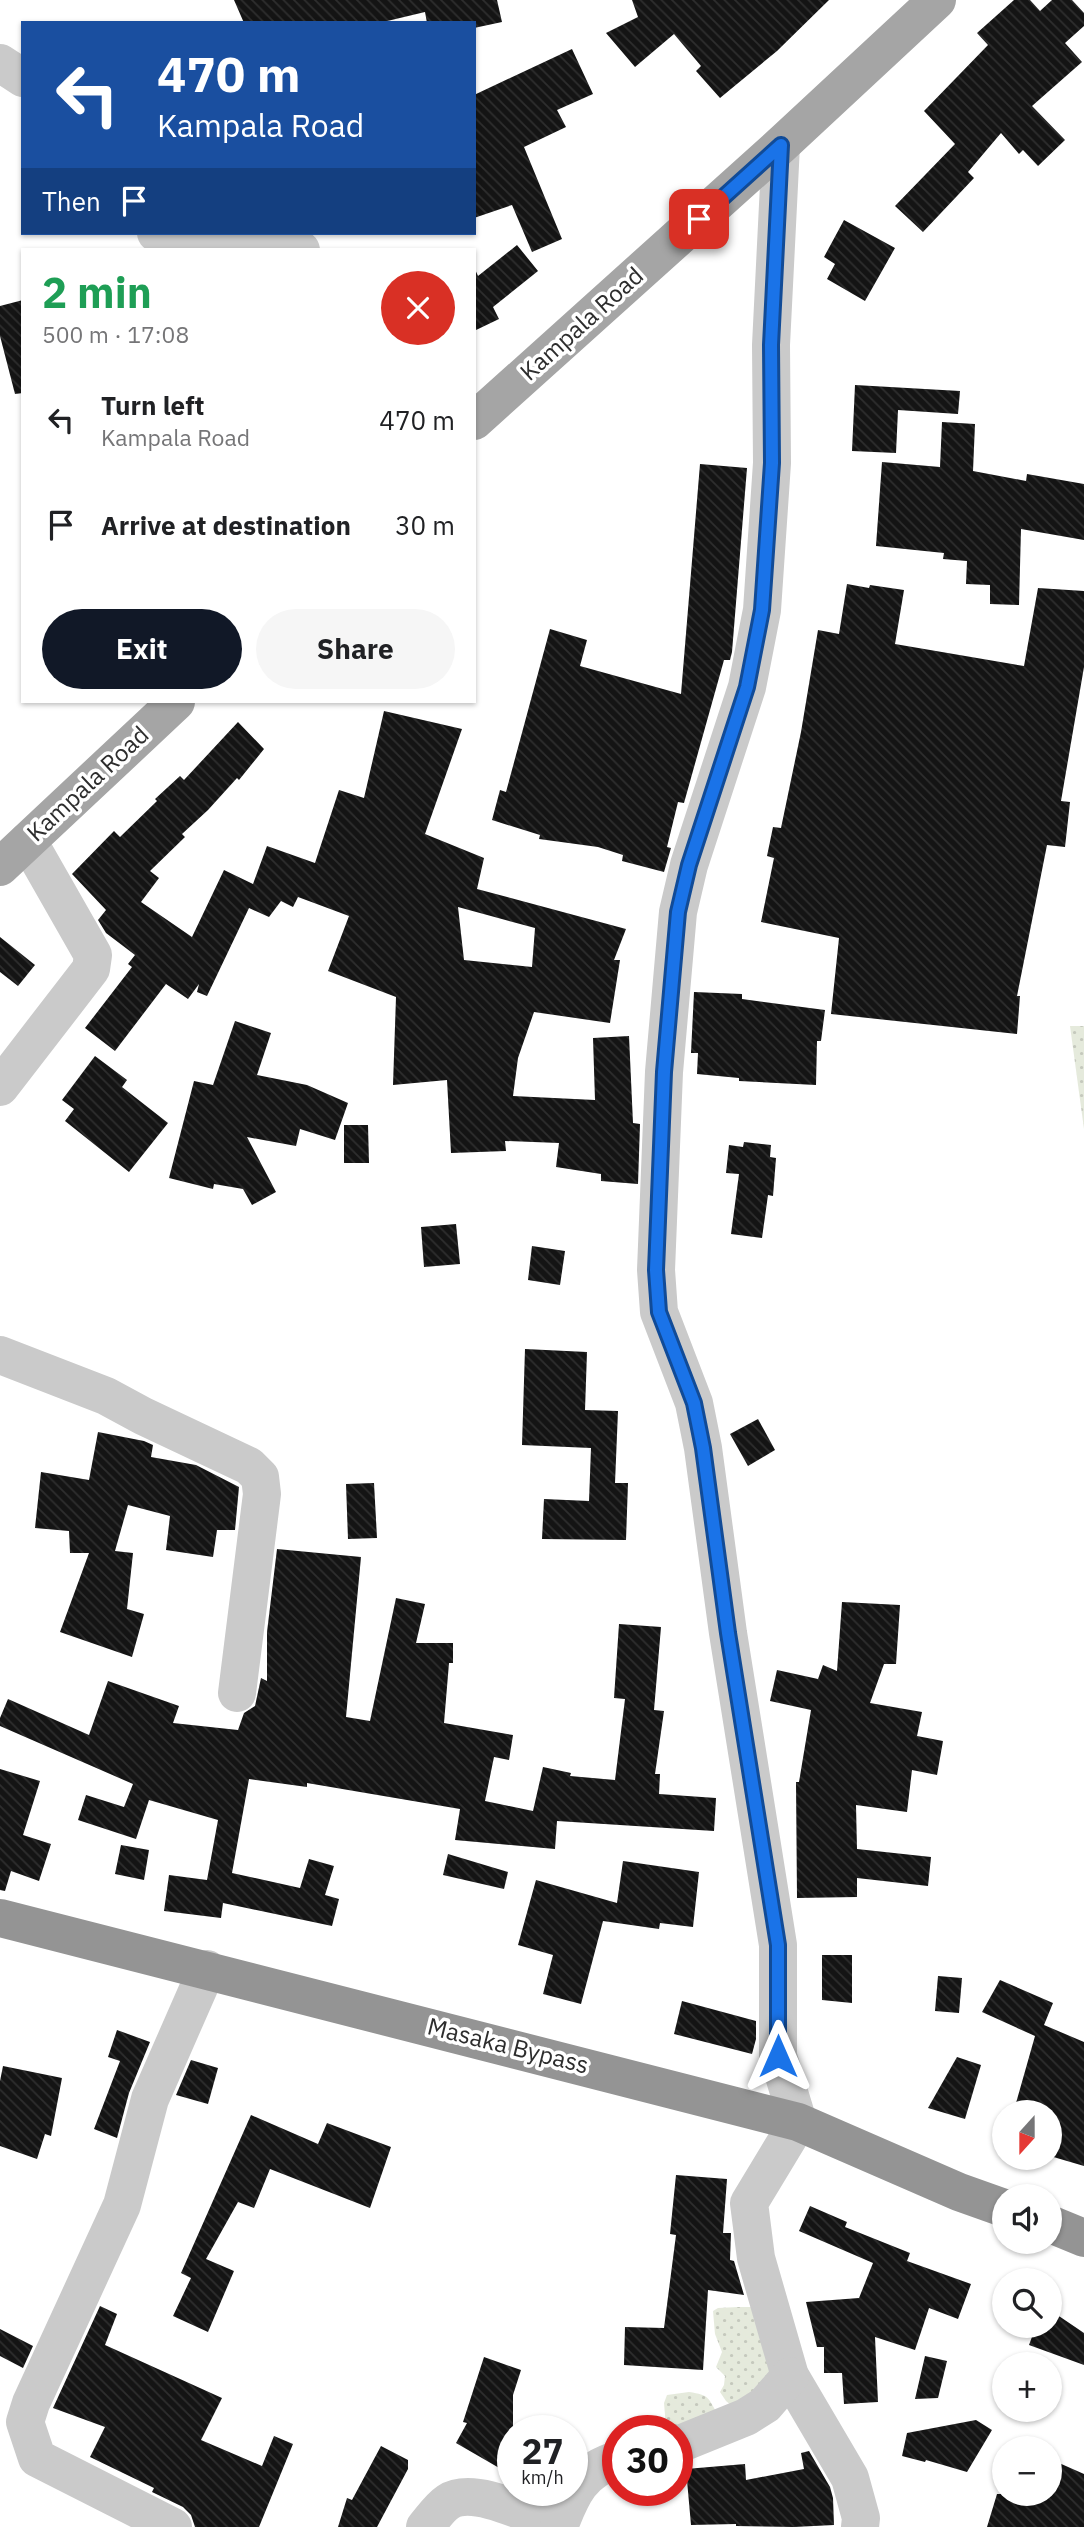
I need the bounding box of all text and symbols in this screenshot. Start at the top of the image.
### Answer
text: 470 m [157,42,301,105]
icon: left [42,49,133,140]
text: Kampala Road [157,104,364,146]
icon: arrive [115,182,153,220]
text: Then [42,184,101,218]
pin [669,189,729,249]
icon: arrive [680,200,718,238]
street label: Kampala Road [513,259,650,387]
text: 2 min [42,265,152,320]
button: close [381,271,455,345]
text: 500 m · 17:08 [42,319,189,349]
text: Turn left [101,388,204,422]
icon: left [42,401,80,439]
text: 470 m [379,403,455,437]
text: Kampala Road [101,422,250,452]
icon: arrive [42,506,80,544]
text: Arrive at destination [101,508,351,542]
text: 30 m [395,508,455,542]
button: Exit [42,609,242,689]
button: Share [256,609,455,689]
street label: Kampala Road [20,719,155,848]
street label: Masaka Bypass [424,2010,592,2081]
position arrow [741,2019,815,2093]
north arrow [992,2100,1062,2170]
map controls [992,2100,1062,2506]
button: sound [992,2184,1062,2254]
button: search [992,2268,1062,2338]
button: + [992,2352,1062,2422]
speed limit sign: 30 [602,2415,693,2506]
text: 27 [521,2428,564,2474]
button: − [992,2436,1062,2506]
text: km/h [521,2466,564,2489]

